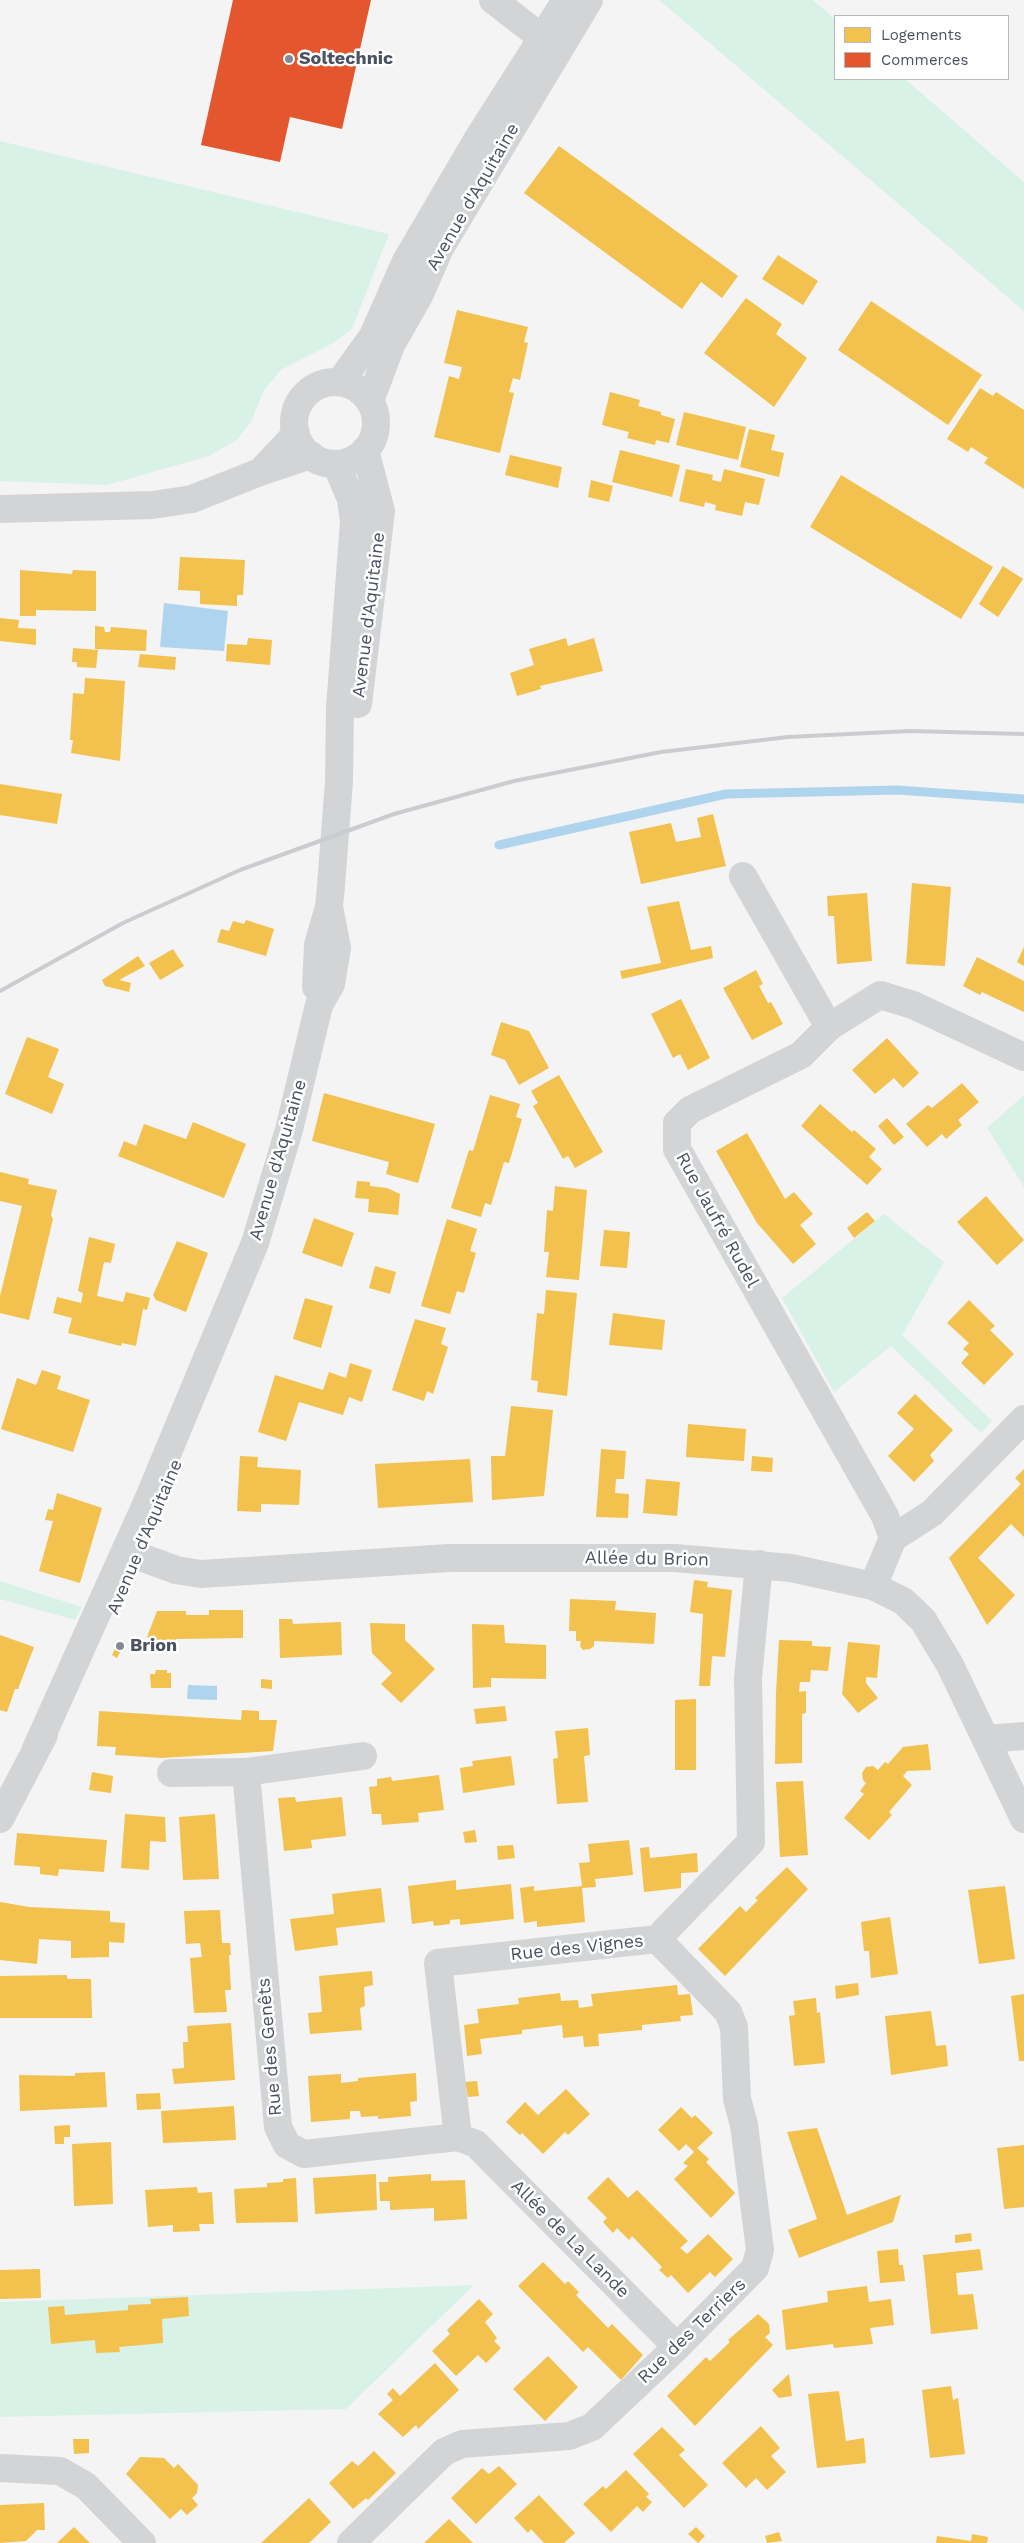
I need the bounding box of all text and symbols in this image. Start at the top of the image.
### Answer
legend [834,15,1009,80]
text: Logements [881,26,962,44]
place label: Soltechnic [299,48,393,70]
text: Commerces [881,51,968,69]
marker: Soltechnic [283,53,295,65]
street label: Avenue d'Aquitaine [422,120,524,274]
street label: Avenue d'Aquitaine [348,531,390,699]
street label: Avenue d'Aquitaine [245,1077,311,1243]
street label: Rue Jaufré Rudel [671,1149,763,1291]
street label: Avenue d'Aquitaine [103,1456,187,1618]
street label: Allée du Brion [585,1547,709,1571]
place label: Brion [130,1635,177,1657]
marker: Brion [114,1640,126,1652]
street label: Rue des Vignes [509,1930,645,1966]
street label: Rue des Genêts [253,1977,287,2117]
street label: Allée de La Lande [506,2175,634,2303]
street label: Rue des Terriers [633,2274,751,2388]

